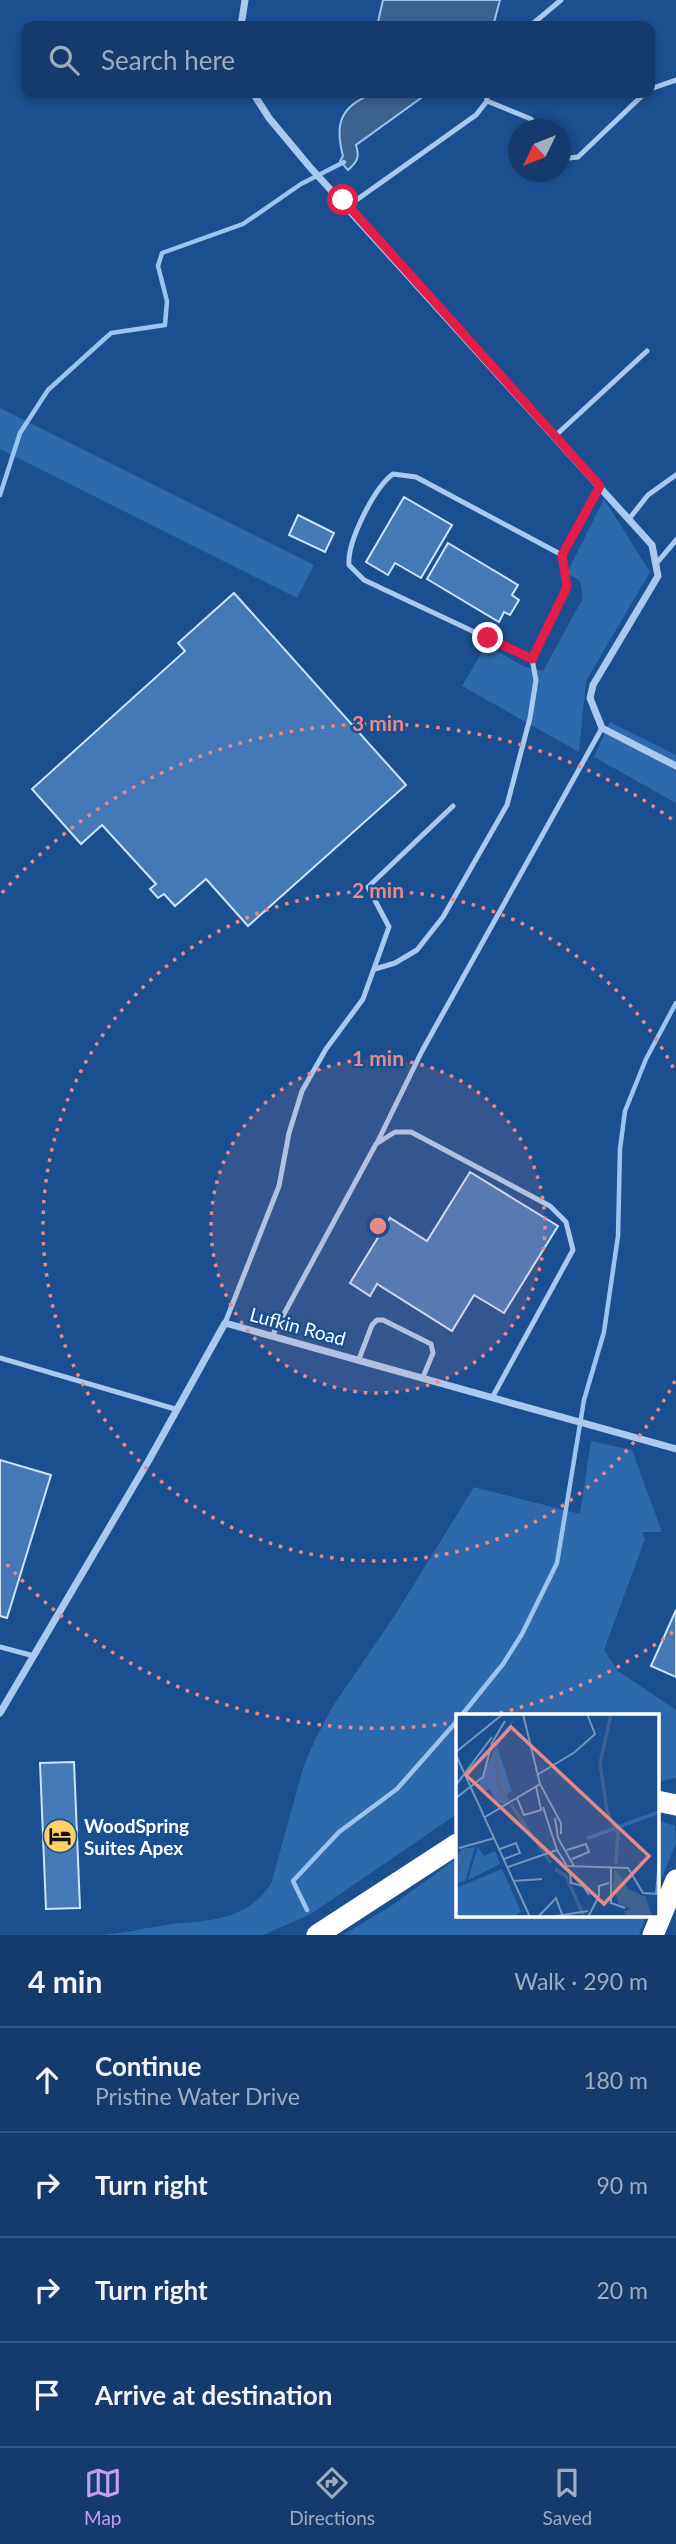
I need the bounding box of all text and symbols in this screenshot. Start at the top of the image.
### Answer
search box [21,21,655,98]
icon: search [45,41,83,79]
text: Search here [101,44,235,76]
north arrow [508,119,571,182]
route start [327,184,358,215]
route end [472,622,503,653]
text: 3 min [352,710,404,735]
text: 2 min [352,877,404,902]
text: 1 min [352,1045,404,1070]
centre of rings [366,1214,390,1238]
street label: Lufkin Road [248,1302,348,1350]
inset map [456,1714,658,1918]
place label: WoodSpring Suites Apex [84,1814,189,1859]
hotel icon: WoodSpring Suites Apex [41,1817,79,1855]
text: 4 min [28,1963,102,1999]
text: Walk · 290 m [514,1967,648,1995]
text: Continue [95,2050,201,2082]
icon: ahead [28,2061,66,2099]
text: 180 m [583,2066,648,2094]
text: Pristine Water Drive [95,2082,300,2110]
icon: right [28,2166,66,2204]
text: Turn right [95,2169,208,2201]
text: 90 m [597,2171,648,2199]
icon: right [28,2271,66,2309]
text: Turn right [95,2274,208,2306]
text: 20 m [597,2276,648,2304]
icon: arrive [28,2376,66,2414]
text: Arrive at destination [95,2379,332,2411]
tab: Map [84,2464,122,2529]
tab: Directions [289,2464,375,2529]
tab: Saved [543,2464,592,2529]

